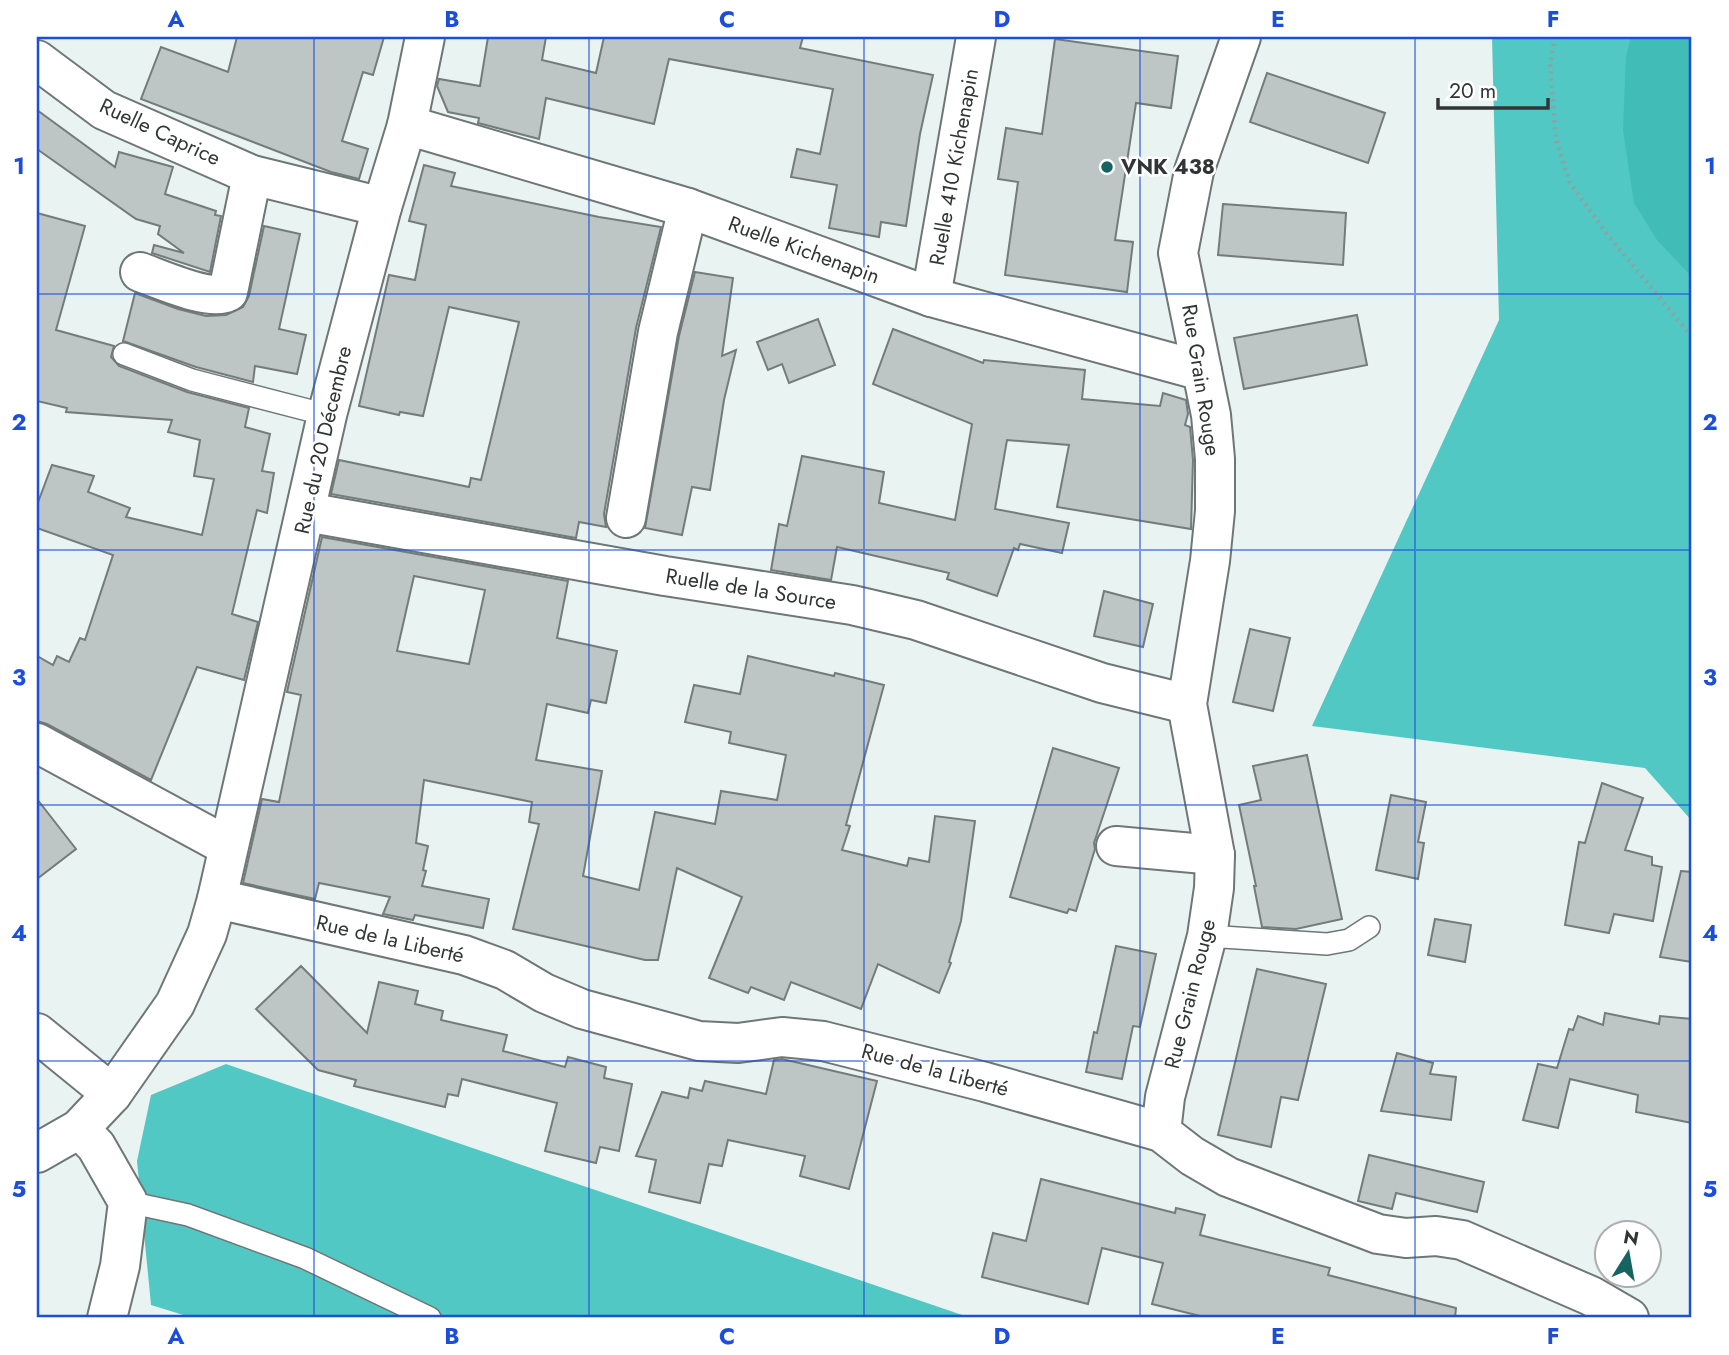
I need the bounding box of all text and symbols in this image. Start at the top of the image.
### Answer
text: A [167,2,185,36]
text: B [444,2,460,36]
text: C [719,2,735,36]
text: D [994,2,1011,36]
text: E [1271,2,1285,36]
text: F [1547,2,1559,36]
street label: Ruelle 410 Kichenapin [922,66,986,268]
scale bar [1438,66,1549,110]
text: 20 m [1449,76,1496,106]
street label: Ruelle Caprice [95,91,226,173]
text: 1 [13,149,25,183]
text: 1 [1704,149,1716,183]
place label: VNK 438 [1120,152,1215,182]
marker: VNK 438 [1099,159,1115,175]
street label: Ruelle Kichenapin [724,209,884,291]
street label: Rue Grain Rouge [1174,302,1228,458]
street label: Rue du 20 Décembre [287,343,359,537]
text: 2 [11,405,27,439]
text: 2 [1702,405,1718,439]
street label: Ruelle de la Source [663,561,839,617]
text: 3 [12,660,26,694]
text: 3 [1703,660,1717,694]
street label: Rue de la Liberté [313,907,467,971]
text: 4 [11,916,27,950]
street label: Rue Grain Rouge [1157,916,1223,1072]
text: 4 [1702,916,1718,950]
street label: Rue de la Liberté [858,1036,1012,1104]
text: 5 [12,1172,26,1206]
text: 5 [1703,1172,1717,1206]
north arrow [1592,1218,1662,1288]
text: N [1621,1223,1641,1252]
text: A [167,1319,185,1353]
text: B [444,1319,460,1353]
text: C [719,1319,735,1353]
text: D [994,1319,1011,1353]
text: E [1271,1319,1285,1353]
text: F [1547,1319,1559,1353]

